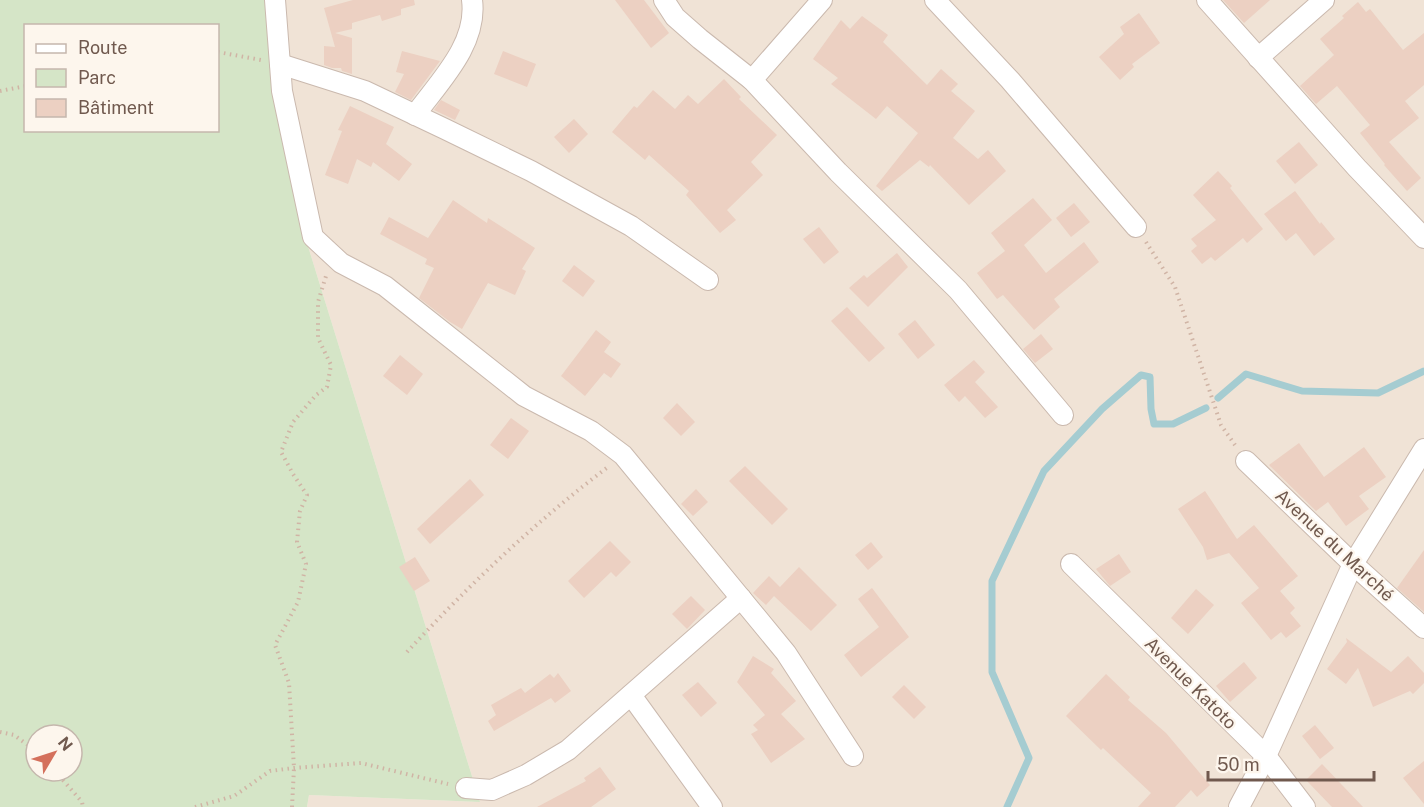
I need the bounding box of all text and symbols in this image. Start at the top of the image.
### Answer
legend [24,24,219,132]
text: Route [78,37,127,58]
text: Parc [78,67,116,88]
text: Bâtiment [78,97,154,118]
street label: Avenue du Marché [1271,485,1399,605]
street label: Avenue Katoto [1141,633,1241,733]
north arrow [24,723,84,783]
text: N [54,733,77,755]
scale bar [1208,744,1374,782]
text: 50 m [1217,754,1260,775]

